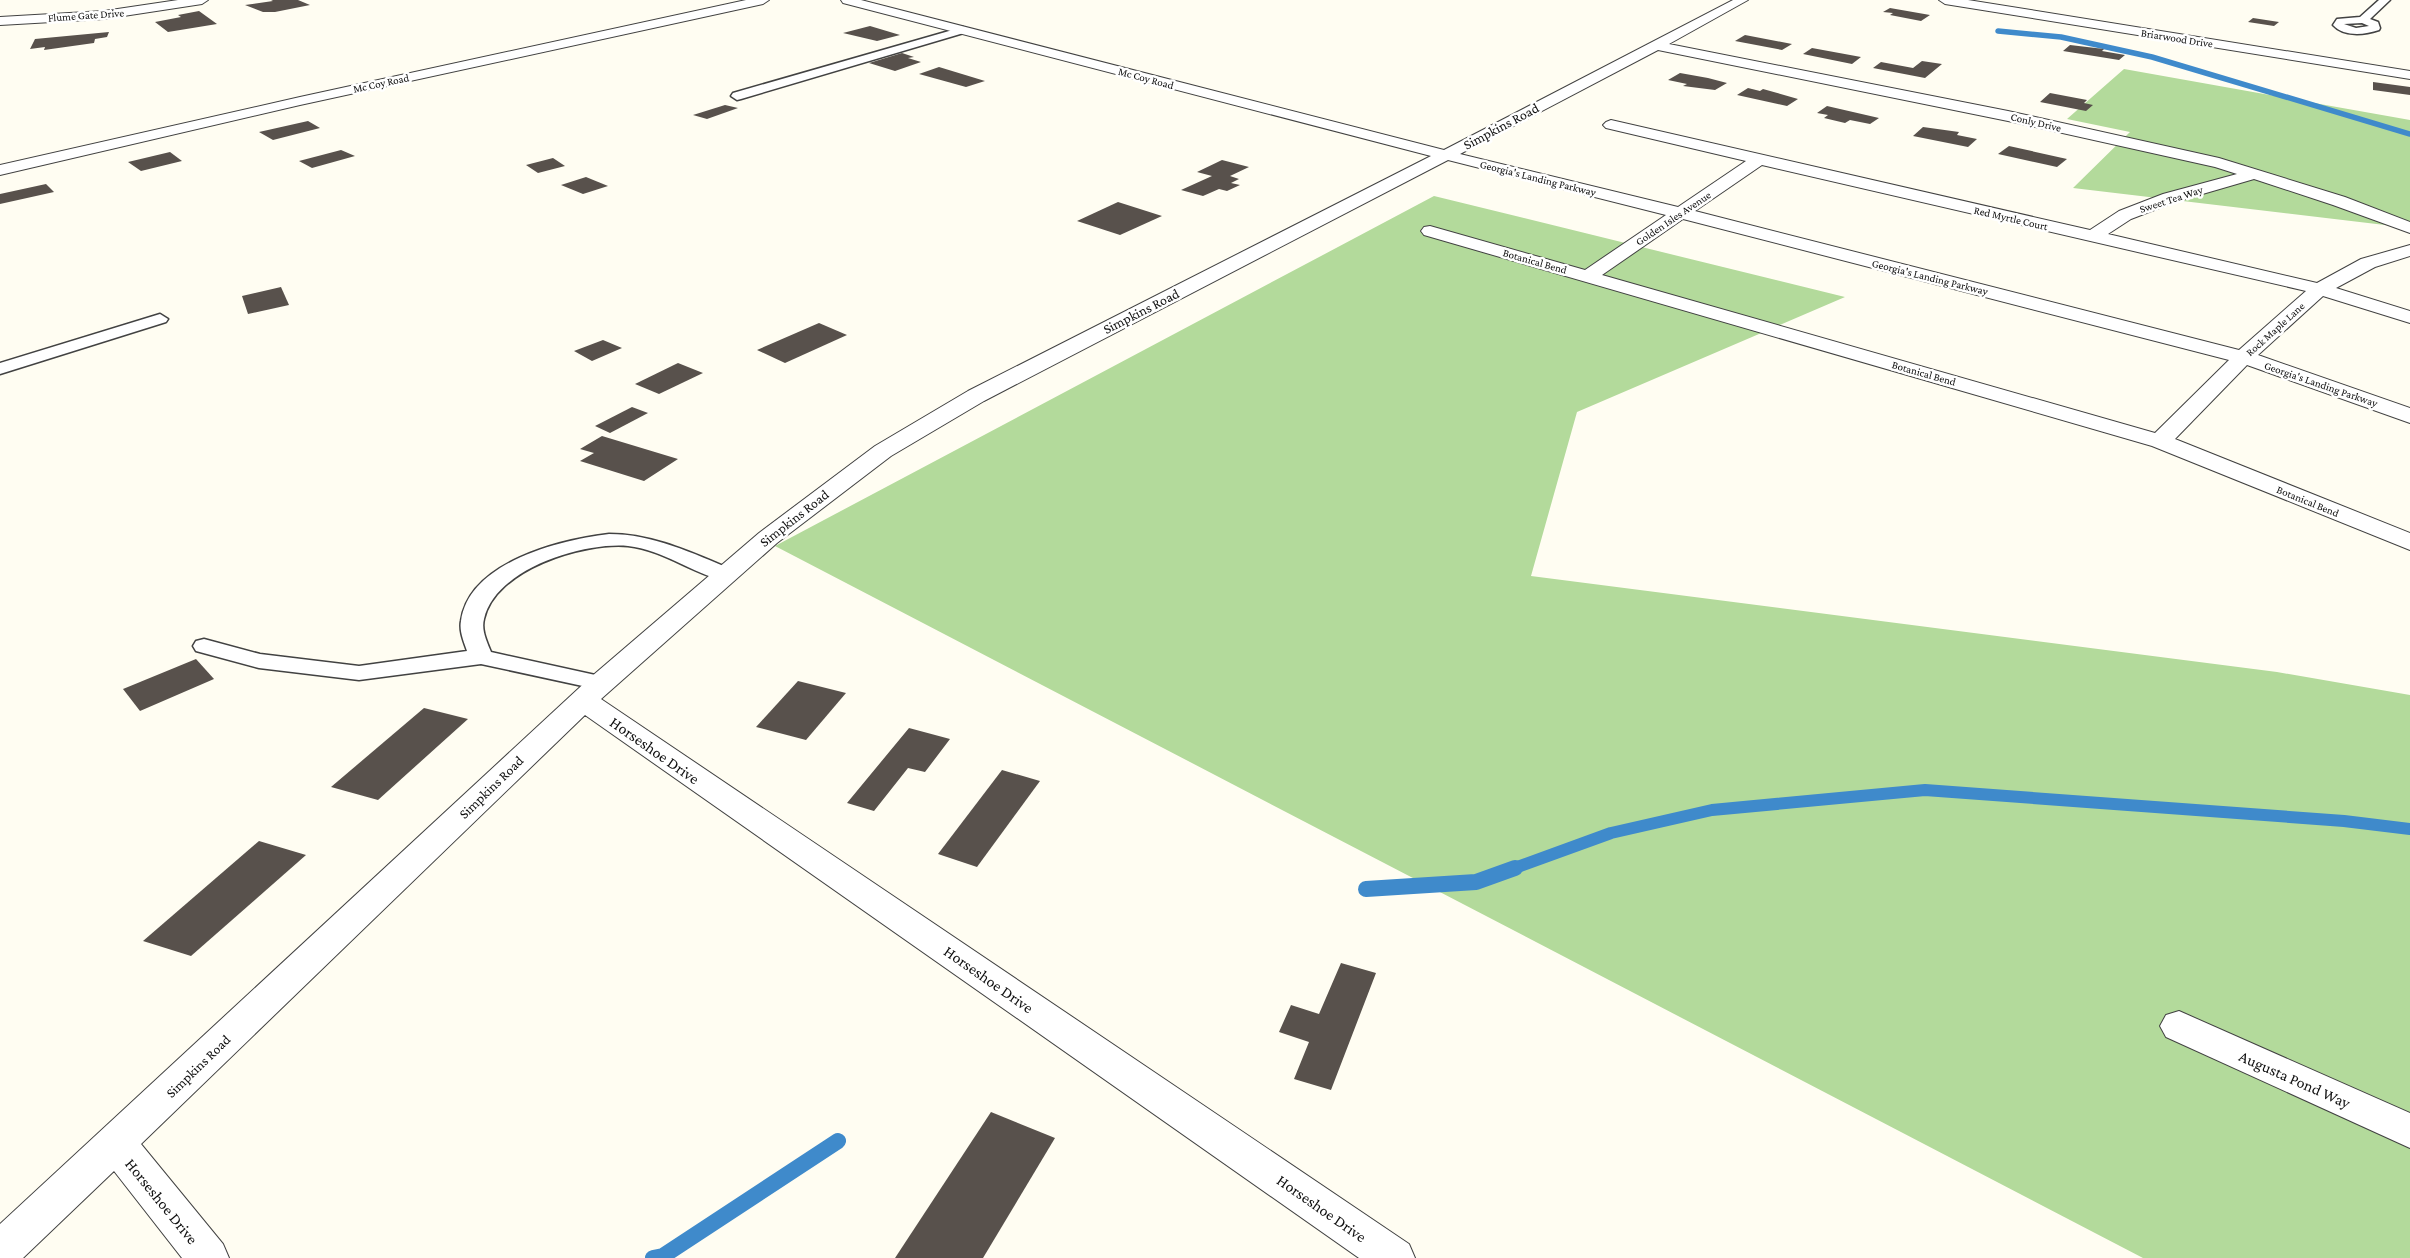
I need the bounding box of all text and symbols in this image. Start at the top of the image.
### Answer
street label: Flume Gate Drive [48,6,125,24]
street label: Briarwood Drive [2140,26,2214,50]
street label: Mc Coy Road [1117,65,1175,92]
street label: Mc Coy Road [352,71,411,96]
street label: Simpkins Road [1461,99,1542,153]
street label: Conly Drive [2009,110,2063,135]
street label: Georgia's Landing Parkway [1479,158,1598,199]
street label: Sweet Tea Way [2138,183,2205,216]
street label: Golden Isles Avenue [1633,188,1713,248]
street label: Red Myrtle Court [1973,204,2049,233]
street label: Botanical Bend [1502,246,1569,276]
street label: Georgia's Landing Parkway [1871,257,1990,298]
street label: Simpkins Road [1100,285,1182,337]
street label: Rock Maple Lane [2243,300,2307,359]
street label: Botanical Bend [1891,358,1958,388]
street label: Georgia's Landing Parkway [2262,359,2380,410]
street label: Botanical Bend [2275,483,2341,519]
street label: Simpkins Road [756,486,832,550]
street label: Horseshoe Drive [607,713,703,787]
street label: Simpkins Road [456,752,527,822]
street label: Horseshoe Drive [941,942,1037,1016]
street label: Simpkins Road [163,1031,234,1101]
street label: Augusta Pond Way [2236,1047,2354,1113]
street label: Horseshoe Drive [122,1155,201,1247]
street label: Horseshoe Drive [1274,1171,1370,1245]

